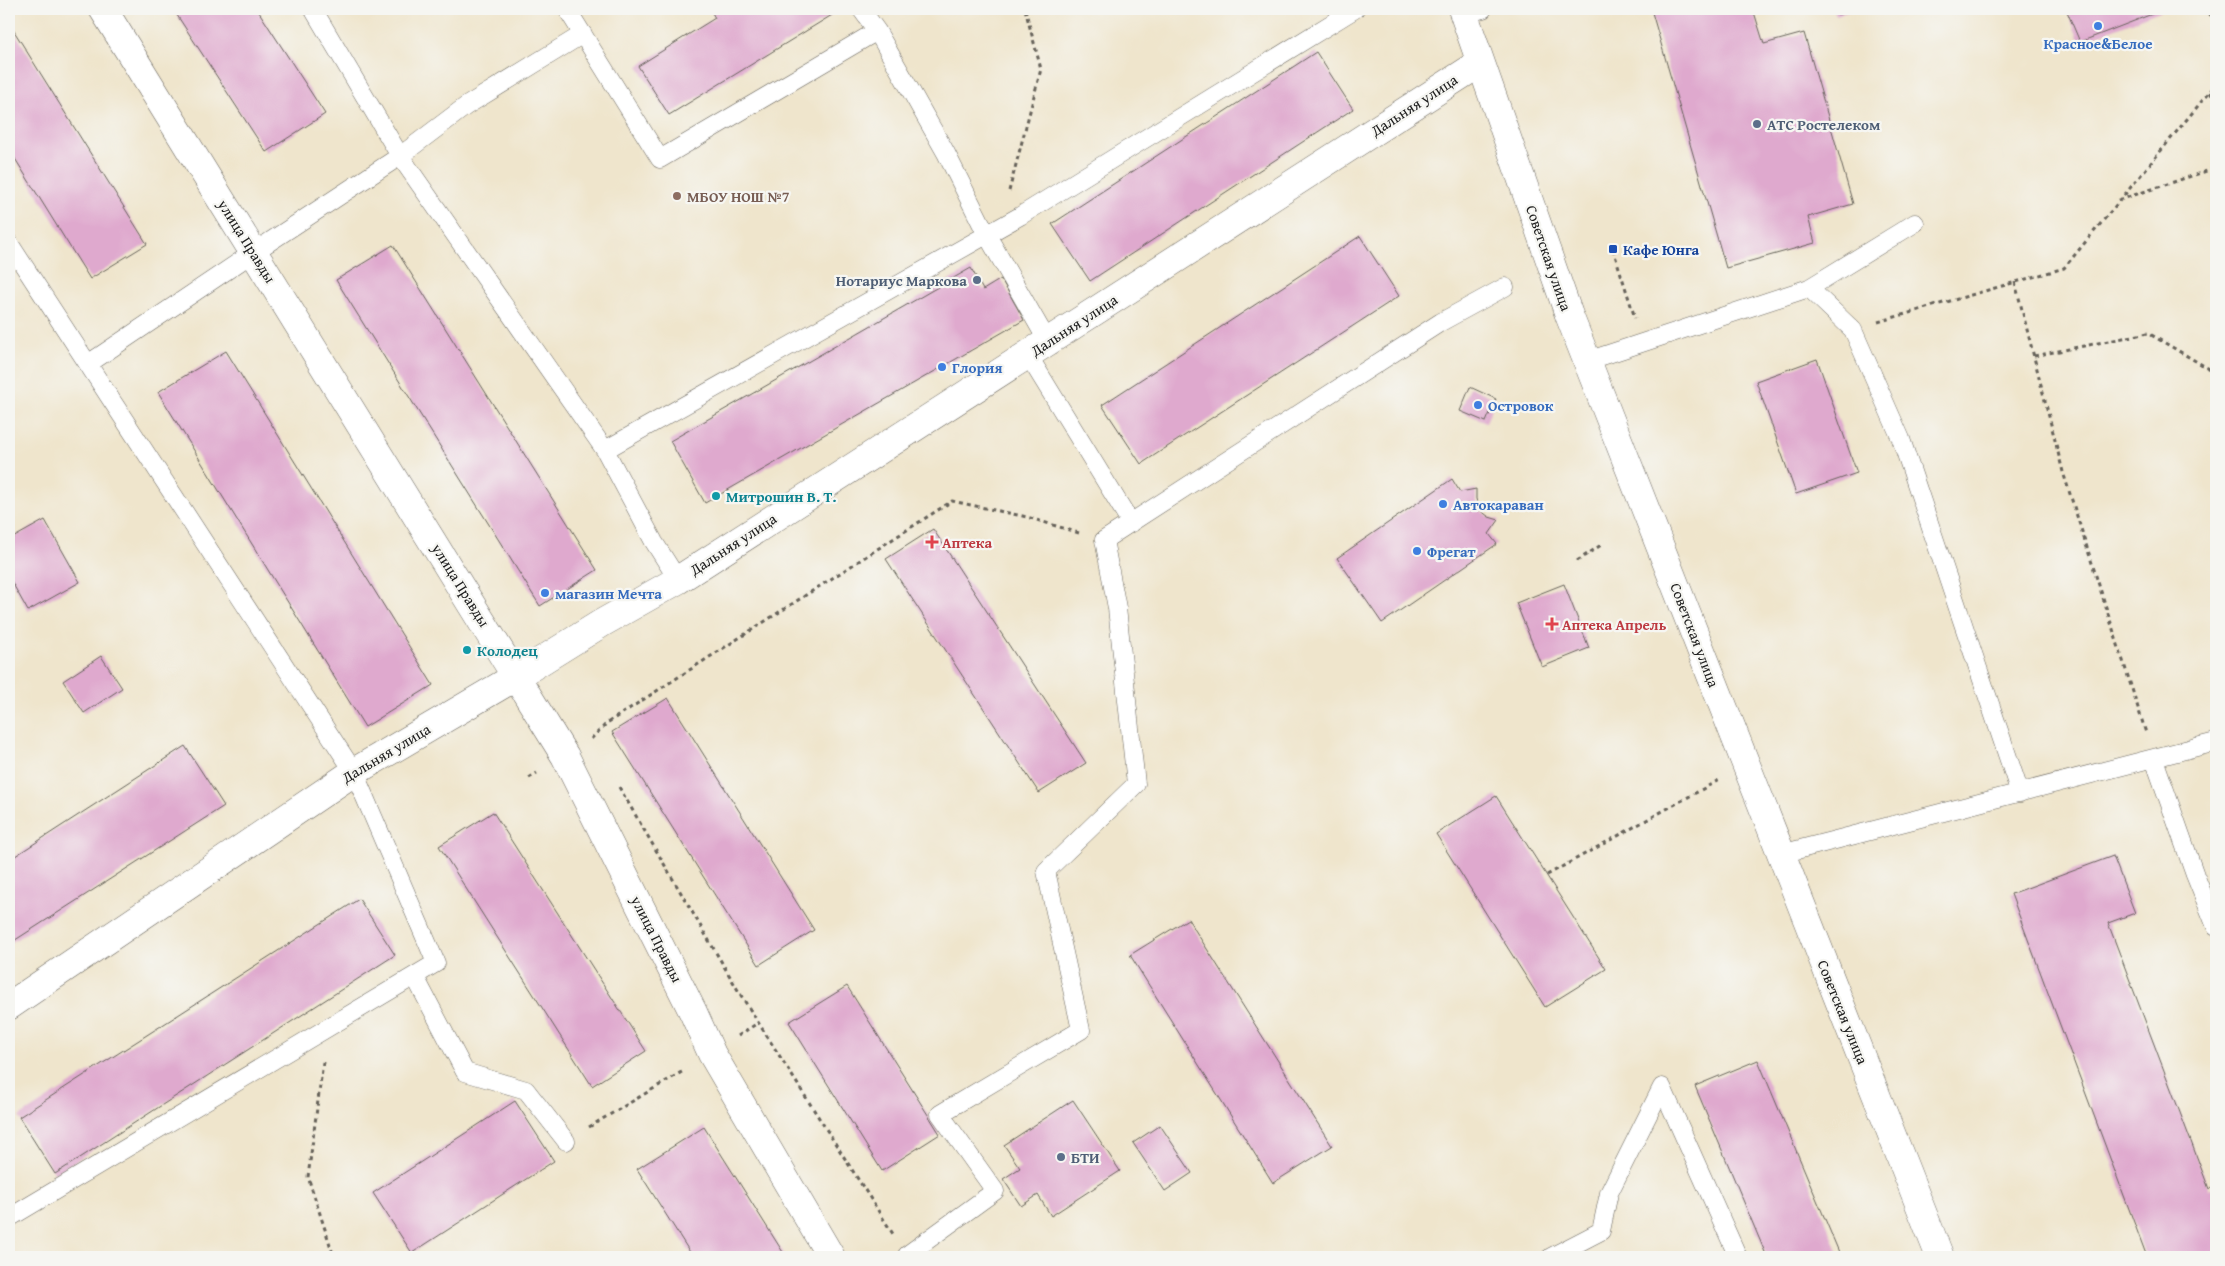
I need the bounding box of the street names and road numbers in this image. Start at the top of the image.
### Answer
street label: Дальняя улица [1366,69,1462,142]
street label: улица Правды [212,194,281,287]
street label: Советская улица [1521,202,1577,314]
street label: Дальняя улица [1026,289,1122,362]
street label: Дальняя улица [685,508,781,581]
street label: улица Правды [426,538,495,631]
street label: Советская улица [1665,580,1725,691]
street label: Дальняя улица [337,718,435,788]
street label: улица Правды [626,891,688,986]
street label: Советская улица [1813,957,1874,1068]

